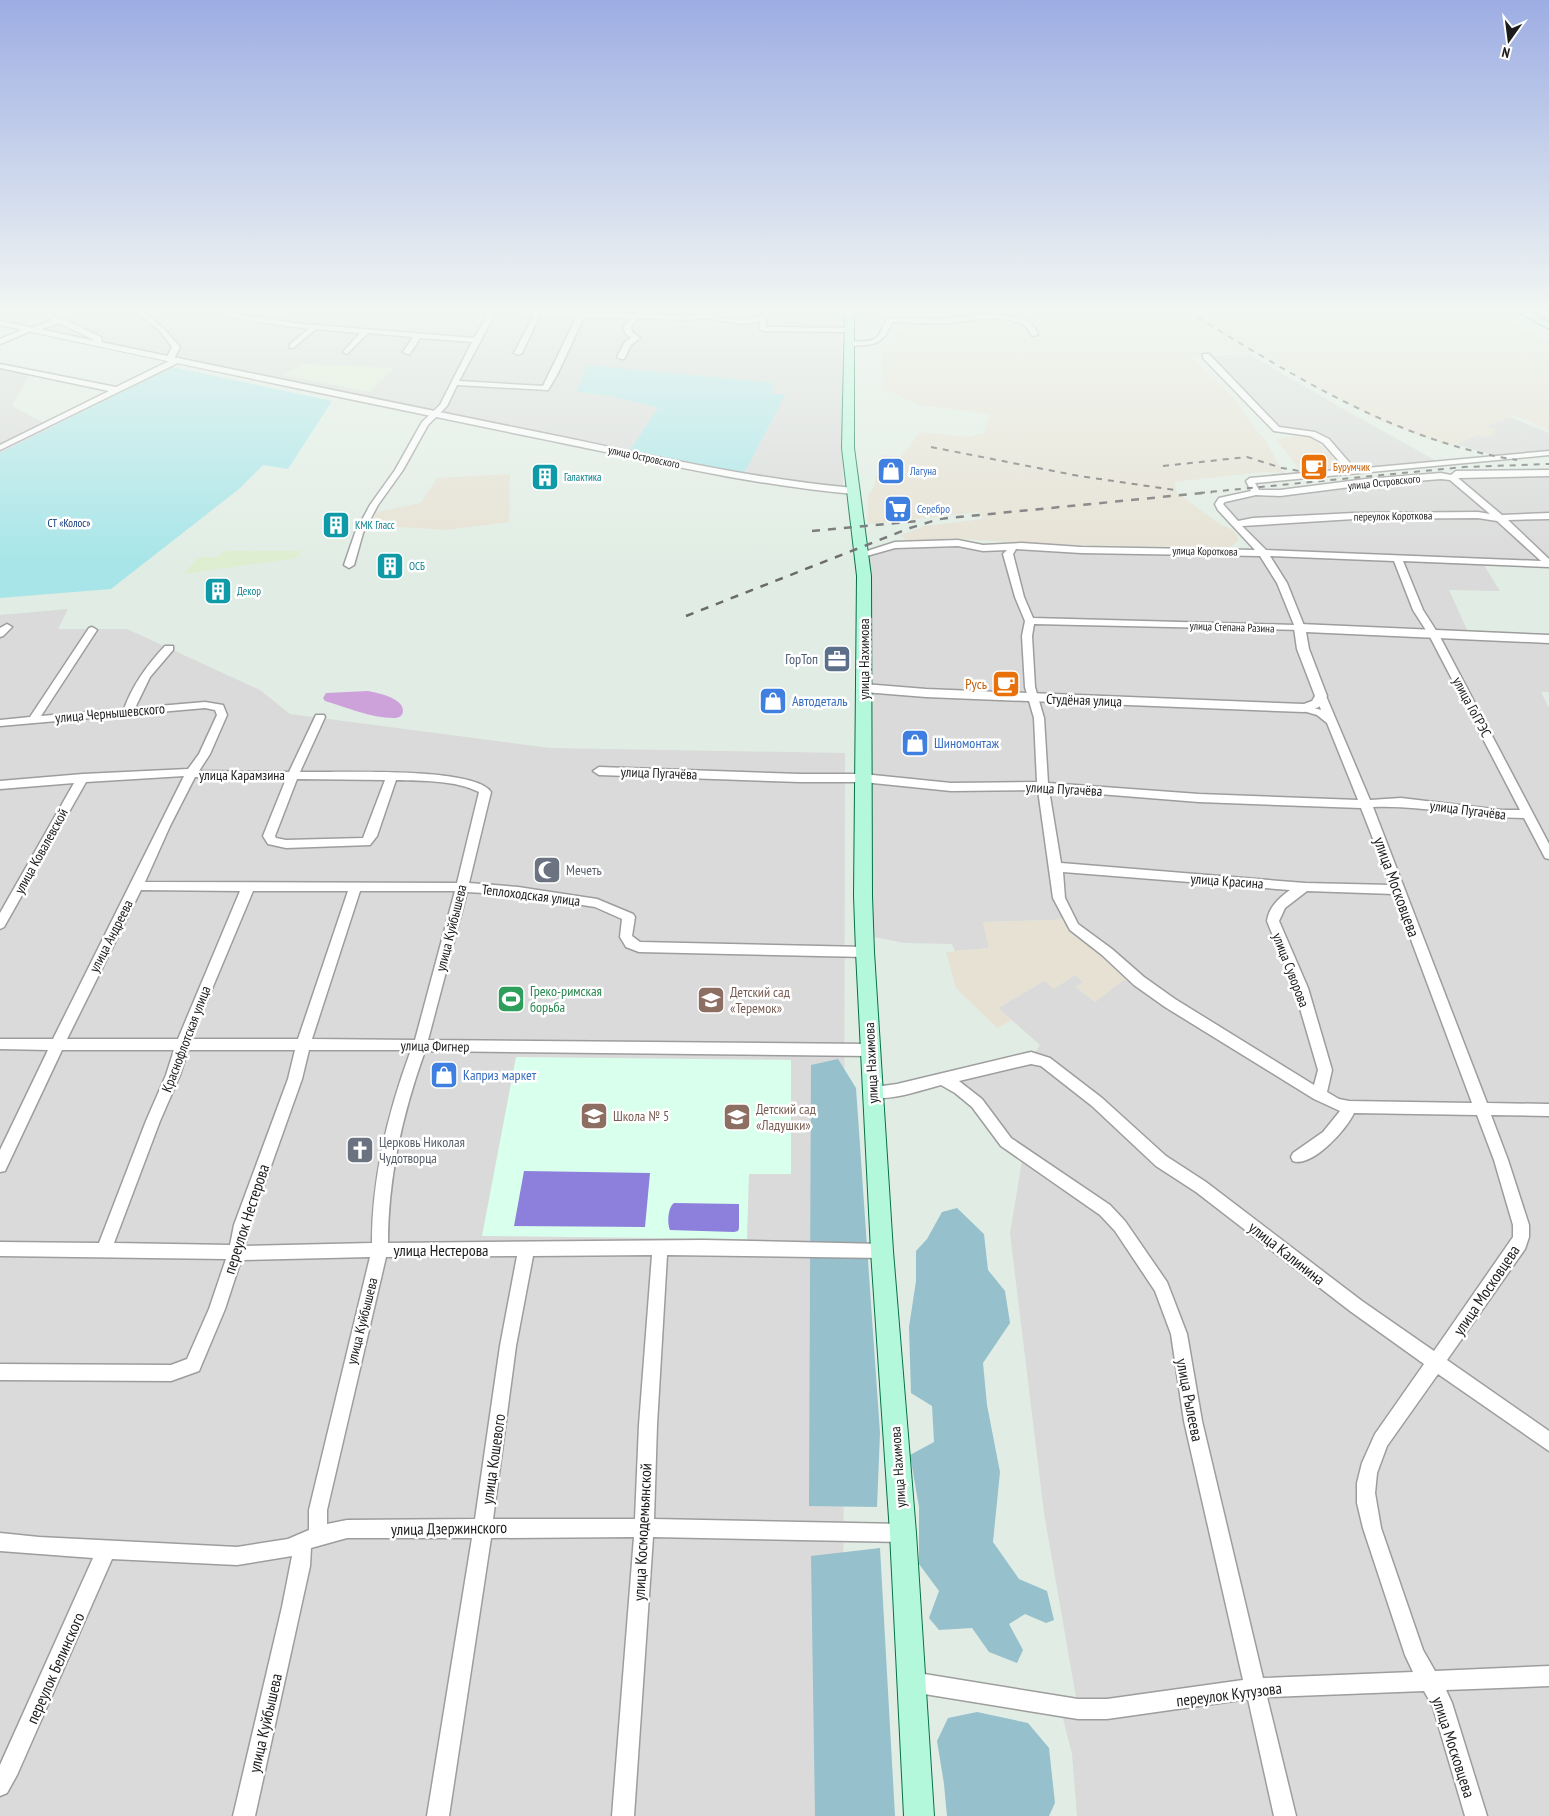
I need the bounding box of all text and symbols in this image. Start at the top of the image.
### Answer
north arrow [1484,15,1534,65]
text: N [1500,43,1512,62]
street label: улица Островского [607,443,681,471]
cafe icon: Бурумчик [1299,452,1329,482]
shop icon: Лагуна [876,456,906,486]
place label: Бурумчик [1333,460,1371,474]
building icon: Галактика [530,462,560,492]
place label: Лагуна [909,464,937,478]
place label: Галактика [564,470,601,484]
street label: улица Островского [1347,471,1421,493]
supermarket icon: Серебро [883,494,913,524]
place label: Серебро [917,502,950,516]
street label: переулок Короткова [1354,508,1432,524]
building icon: КМК Гласс [321,510,351,540]
park label: СТ «Колос» [48,516,90,530]
place label: КМК Гласс [355,518,395,532]
street label: улица Короткова [1172,543,1238,559]
building icon: ОСБ [375,551,405,581]
place label: ОСБ [409,559,425,573]
building icon: Декор [203,576,233,606]
place label: Декор [237,584,261,598]
street label: улица Нахимова [855,618,873,700]
street label: улица Степана Разина [1189,619,1275,635]
office icon: ГорТоп [822,644,852,674]
place label: ГорТоп [785,650,818,668]
cafe icon: Русь [991,669,1021,699]
street label: улица ГоГРЭС [1449,674,1496,741]
place label: Русь [965,675,987,693]
shop icon: Автодеталь [758,686,788,716]
street label: Студёная улица [1046,690,1122,710]
place label: Автодеталь [792,692,848,710]
street label: улица Чернышевского [54,699,166,727]
shop icon: Шиномонтаж [900,728,930,758]
place label: Шиномонтаж [934,734,1000,752]
street label: улица Пугачёва [620,763,698,783]
street label: улица Карамзина [199,766,285,784]
street label: улица Пугачёва [1025,778,1103,800]
street label: улица Пугачёва [1429,796,1507,824]
street label: улица Ковалевской [10,805,72,897]
street label: улица Московцева [1370,834,1424,940]
mosque icon: Мечеть [532,855,562,885]
place label: Мечеть [566,861,602,879]
street label: улица Красина [1190,869,1264,893]
street label: Теплоходская улица [481,880,581,910]
street label: улица Куйбышева [432,883,470,973]
street label: улица Андреева [85,897,137,975]
street label: улица Суворова [1269,930,1313,1010]
place label: Греко-римская борьба [530,982,602,1016]
street label: Краснофлотская улица [157,983,215,1095]
place label: Детский сад «Теремок» [730,983,790,1017]
sports icon: Греко-римская борьба [496,984,526,1014]
school or university icon: Детский сад «Теремок» [696,985,726,1015]
street label: улица Нахимова [860,1022,882,1104]
street label: улица Фигнер [400,1036,470,1056]
shop icon: Каприз маркет [429,1060,459,1090]
place label: Каприз маркет [463,1066,537,1084]
place label: Детский сад «Ладушки» [756,1100,816,1134]
school or university icon: Школа № 5 [579,1101,609,1131]
school or university icon: Детский сад «Ладушки» [722,1102,752,1132]
place label: Школа № 5 [613,1107,669,1125]
place label: Церковь Николая Чудотворца [379,1133,465,1167]
church icon: Церковь Николая Чудотворца [345,1135,375,1165]
street label: переулок Нестерова [219,1161,273,1277]
street label: улица Калинина [1245,1217,1329,1289]
street label: улица Нестерова [393,1240,489,1260]
street label: улица Московцева [1448,1241,1524,1339]
street label: улица Куйбышева [343,1276,381,1366]
street label: улица Рылеева [1172,1357,1208,1443]
street label: улица Кошевого [477,1412,509,1506]
street label: улица Нахимова [886,1426,910,1508]
street label: улица Космодемьянской [628,1463,656,1601]
street label: улица Дзержинского [391,1517,507,1539]
street label: переулок Белинского [22,1609,89,1727]
street label: улица Куйбышева [244,1671,286,1775]
street label: переулок Кутузова [1175,1678,1283,1710]
street label: улица Московцева [1428,1694,1480,1800]

